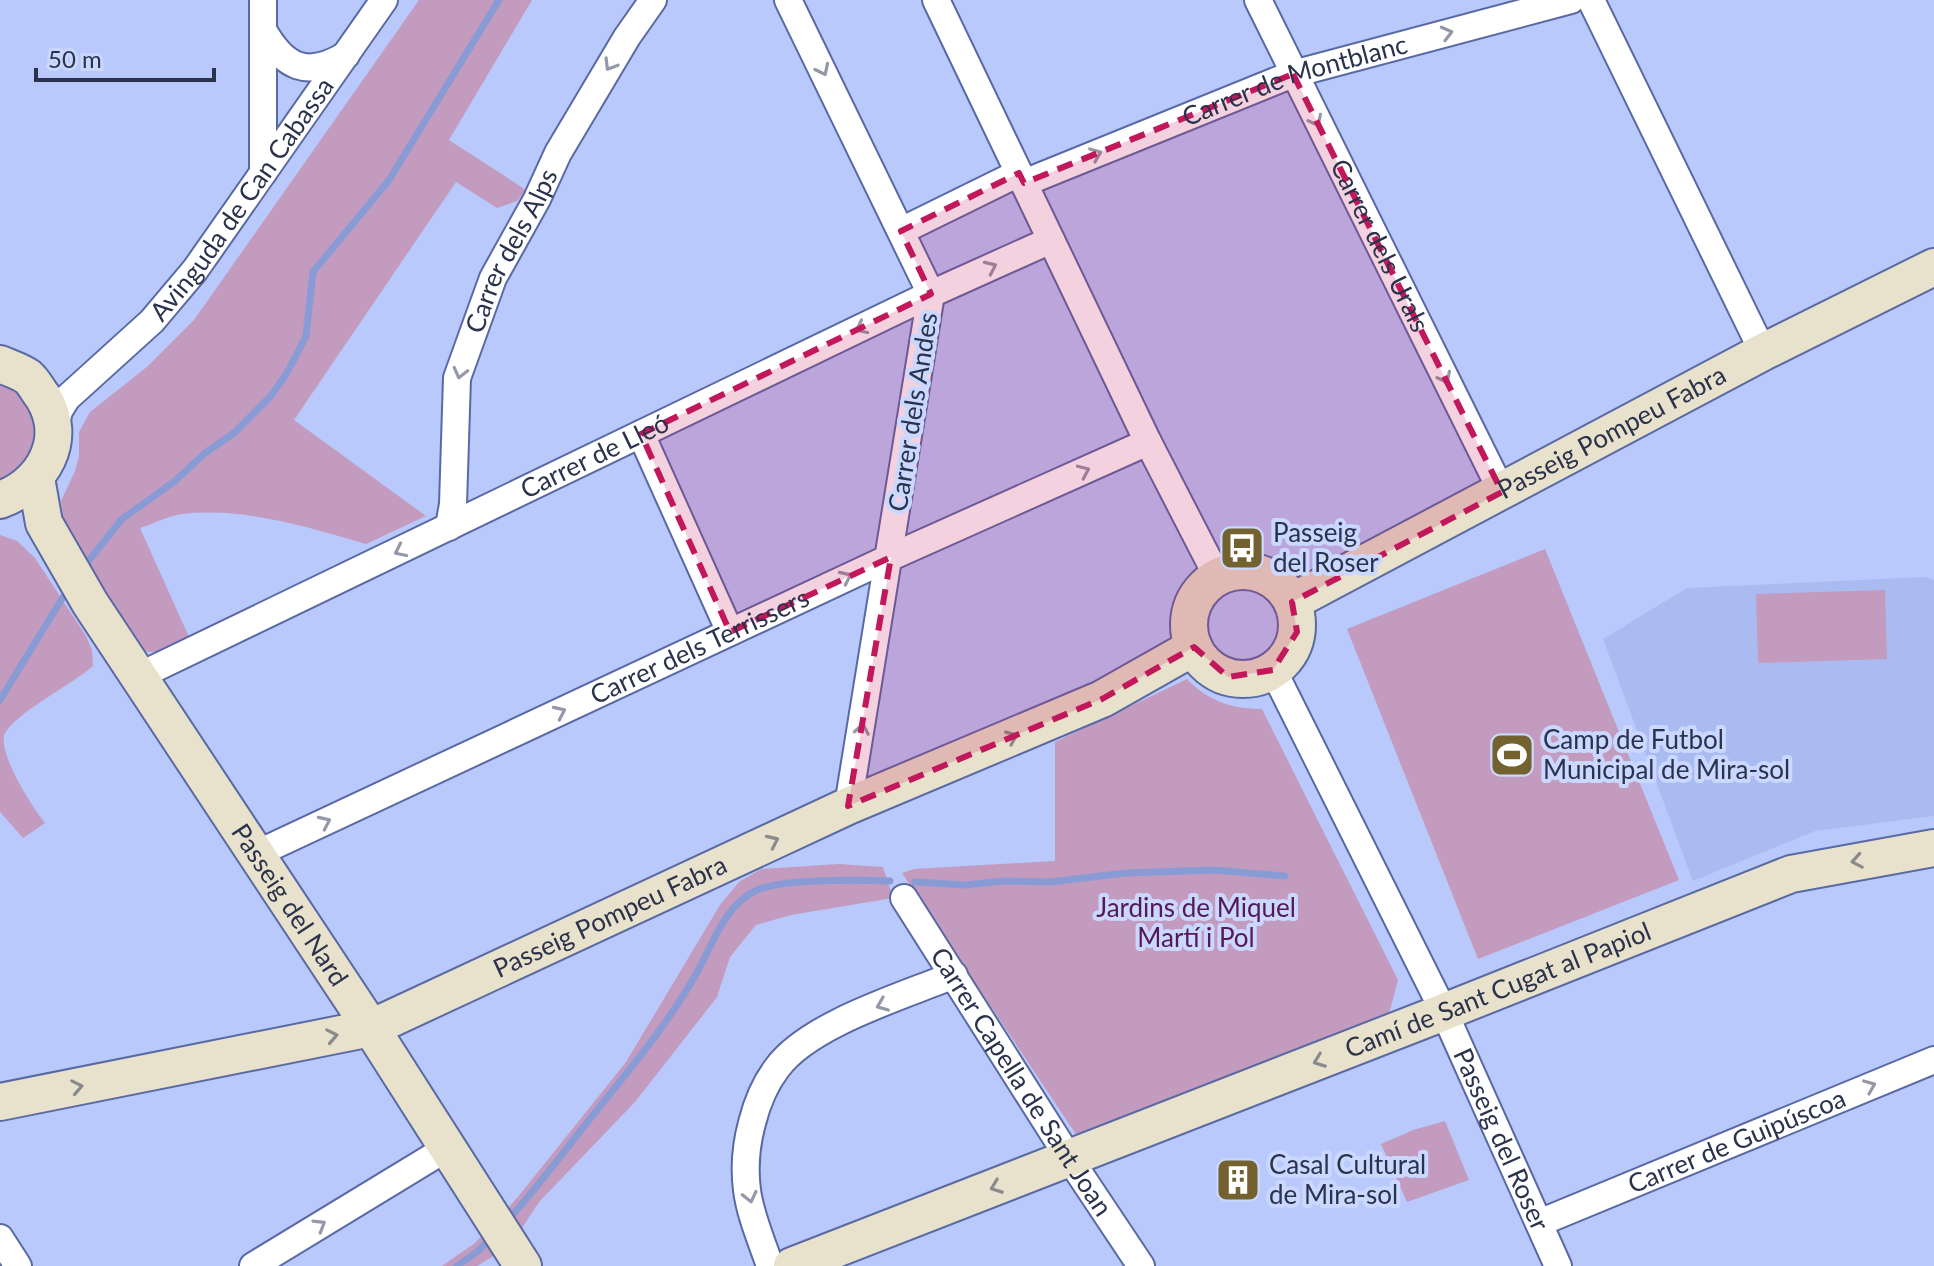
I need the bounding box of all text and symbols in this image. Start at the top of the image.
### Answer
one-way arrow [1440,26,1454,42]
street label: Carrer de Montblanc [1177,27,1411,132]
scale bar [36,32,214,82]
text: 50 m [48,44,102,73]
one-way arrow [604,56,620,71]
one-way arrow [813,62,828,77]
street label: Avinguda de Can Cabassa [142,71,340,327]
one-way arrow [1306,112,1322,127]
one-way arrow [1088,147,1102,164]
street label: Carrer dels Urals [1324,153,1437,337]
street label: Carrer dels Alps [458,163,564,337]
one-way arrow [983,261,997,277]
street label: Carrer dels Andes [880,310,944,514]
one-way arrow [854,318,869,334]
street label: Passeig Pompeu Fabra [1492,358,1731,505]
one-way arrow [453,366,470,379]
one-way arrow [1435,370,1451,385]
street label: Carrer de Lleó [515,406,674,505]
one-way arrow [1075,465,1090,481]
place label: Passeig del Roser [1273,516,1379,578]
bus stop icon: Passeig del Roser [1218,524,1266,572]
one-way arrow [393,541,408,557]
one-way arrow [838,571,853,587]
street label: Carrer dels Terrissers [585,581,814,710]
one-way arrow [552,706,567,722]
one-way arrow [852,722,869,736]
place label: Camp de Futbol Municipal de Mira-sol [1543,723,1790,785]
one-way arrow [1004,731,1018,747]
sports icon: Camp de Futbol Municipal de Mira-sol [1488,731,1536,779]
one-way arrow [317,816,331,832]
street label: Passeig del Nard [225,817,356,992]
one-way arrow [765,835,780,851]
street label: Passeig Pompeu Fabra [488,848,732,984]
one-way arrow [1850,852,1864,869]
park label: Jardins de Miquel Martí i Pol [1096,891,1296,953]
street label: Camí de Sant Cugat al Papiol [1340,914,1655,1064]
street label: Carrer Capella de Sant Joan [924,941,1120,1222]
one-way arrow [876,996,890,1012]
one-way arrow [324,1028,338,1045]
street label: Passeig del Roser [1447,1043,1557,1236]
one-way arrow [1313,1051,1327,1068]
one-way arrow [70,1079,83,1096]
one-way arrow [1862,1080,1876,1096]
street label: Carrer de Guipúscoa [1623,1081,1850,1200]
place label: Casal Cultural de Mira-sol [1269,1148,1426,1210]
building icon: Casal Cultural de Mira-sol [1214,1156,1262,1204]
one-way arrow [990,1177,1004,1194]
one-way arrow [741,1190,758,1204]
one-way arrow [311,1220,326,1235]

